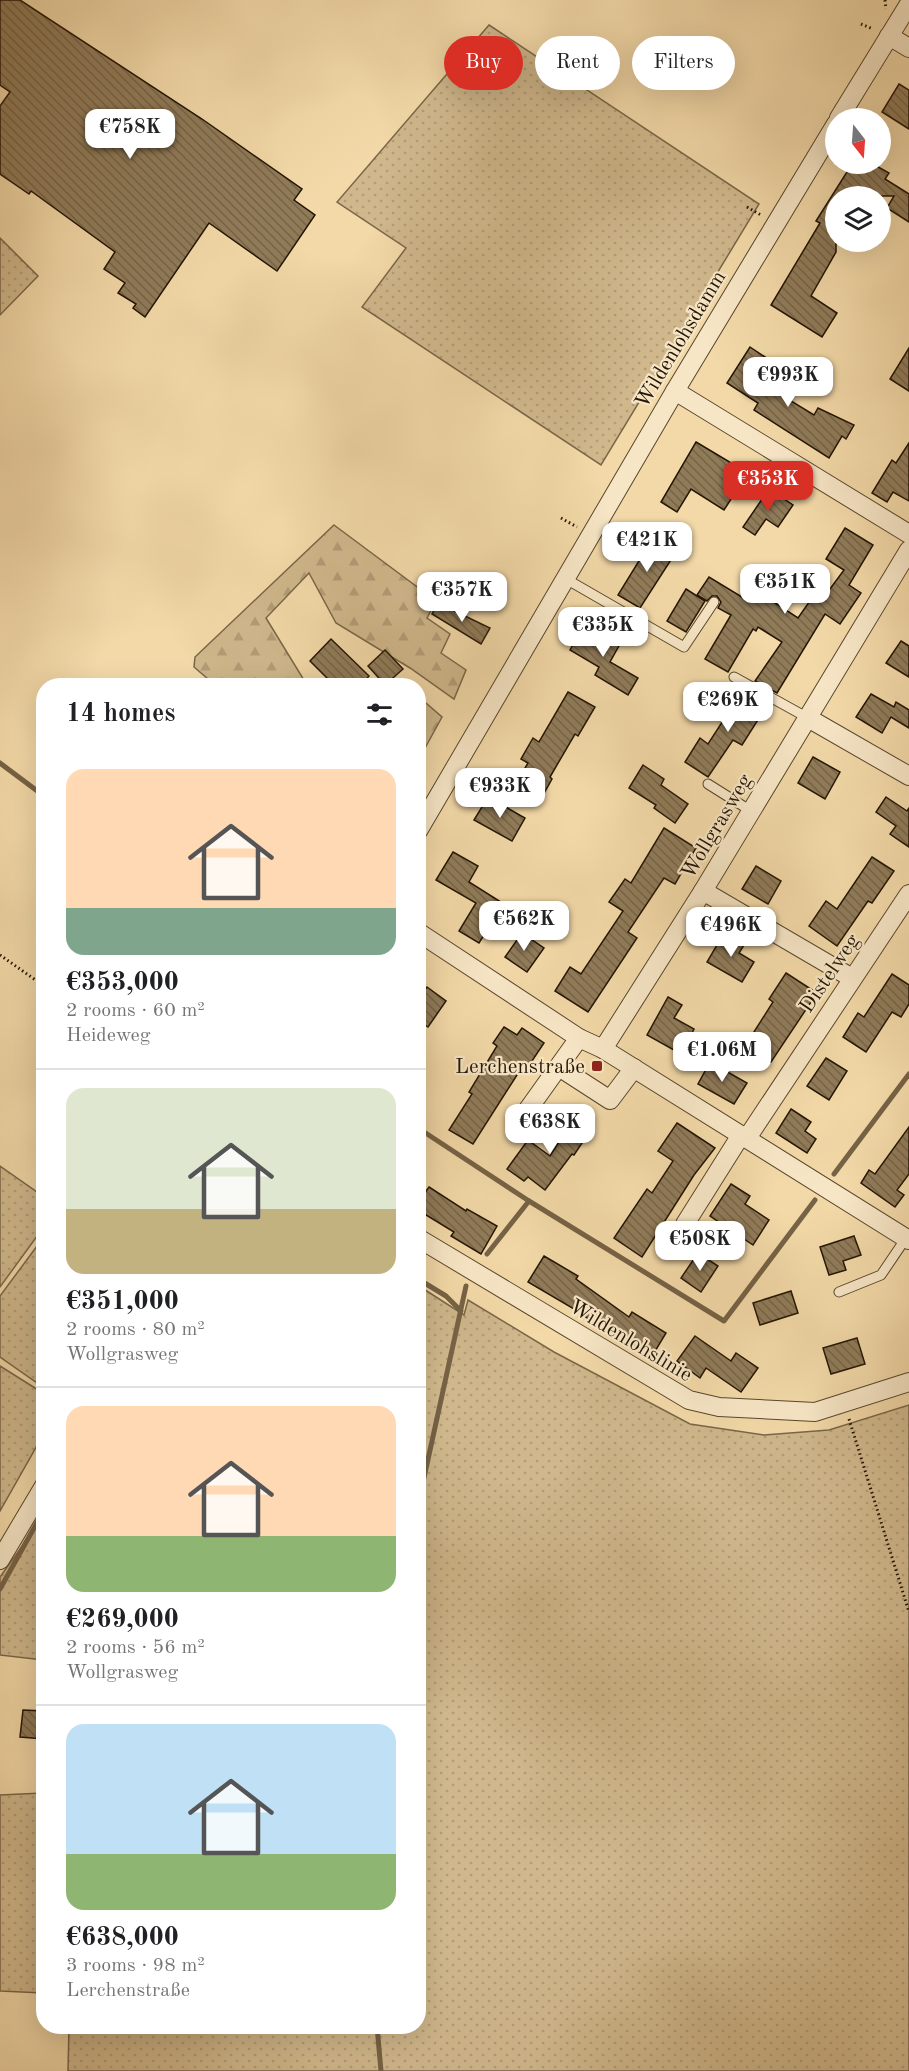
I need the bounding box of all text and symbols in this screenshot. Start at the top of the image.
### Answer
chip: Buy [444,36,523,90]
chip: Rent [535,36,620,90]
chip: Filters [632,36,735,90]
north arrow [825,108,891,174]
map controls [825,108,891,252]
pin: €758K [88,109,172,160]
text: €758K [99,118,161,138]
button: layers [825,186,891,252]
street label: Wildenlohsdamm [632,267,730,412]
pin: €993K [746,357,830,408]
text: €993K [757,366,819,386]
pin: €353K [726,461,810,512]
text: €353K [737,470,799,490]
pin: €421K [605,522,689,573]
text: €421K [616,531,678,551]
pin: €351K [743,564,827,615]
pin: €357K [420,572,504,623]
text: €351K [754,573,816,593]
text: €357K [431,581,493,601]
pin: €335K [561,607,645,658]
text: €335K [572,616,634,636]
pin: €269K [686,682,770,733]
text: €269K [697,691,759,711]
icon: filters [363,698,396,731]
text: 14 homes [66,701,175,727]
pin: €933K [458,768,542,819]
street label: Wollgrasweg [678,770,757,883]
text: €933K [469,777,531,797]
icon: home [177,808,285,916]
pin: €562K [482,901,566,952]
pin: €496K [689,907,773,958]
text: €562K [493,910,555,930]
text: €496K [700,916,762,936]
street label: Distelweg [796,930,865,1017]
text: €353,000 [66,970,179,996]
text: 2 rooms · 60 m² [66,1001,205,1021]
text: Heideweg [66,1026,151,1046]
pin: €1.06M [673,1032,771,1083]
text: €1.06M [687,1041,757,1061]
place label: Lerchenstraße [455,1057,585,1078]
marker: Lerchenstraße [590,1059,604,1073]
pin: €638K [508,1104,592,1155]
text: €638K [519,1113,581,1133]
icon: home [177,1127,285,1235]
pin: €508K [658,1221,742,1272]
text: €508K [669,1230,731,1250]
text: €351,000 [66,1289,179,1315]
street label: Wildenlohslinie [565,1296,695,1386]
text: 2 rooms · 80 m² [66,1320,205,1340]
text: Wollgrasweg [66,1345,178,1365]
icon: home [177,1445,285,1553]
text: €269,000 [66,1607,179,1633]
text: 2 rooms · 56 m² [66,1638,205,1658]
text: Wollgrasweg [66,1663,178,1683]
icon: home [177,1763,285,1871]
text: €638,000 [66,1925,179,1951]
text: 3 rooms · 98 m² [66,1956,205,1976]
text: Lerchenstraße [66,1981,190,2001]

